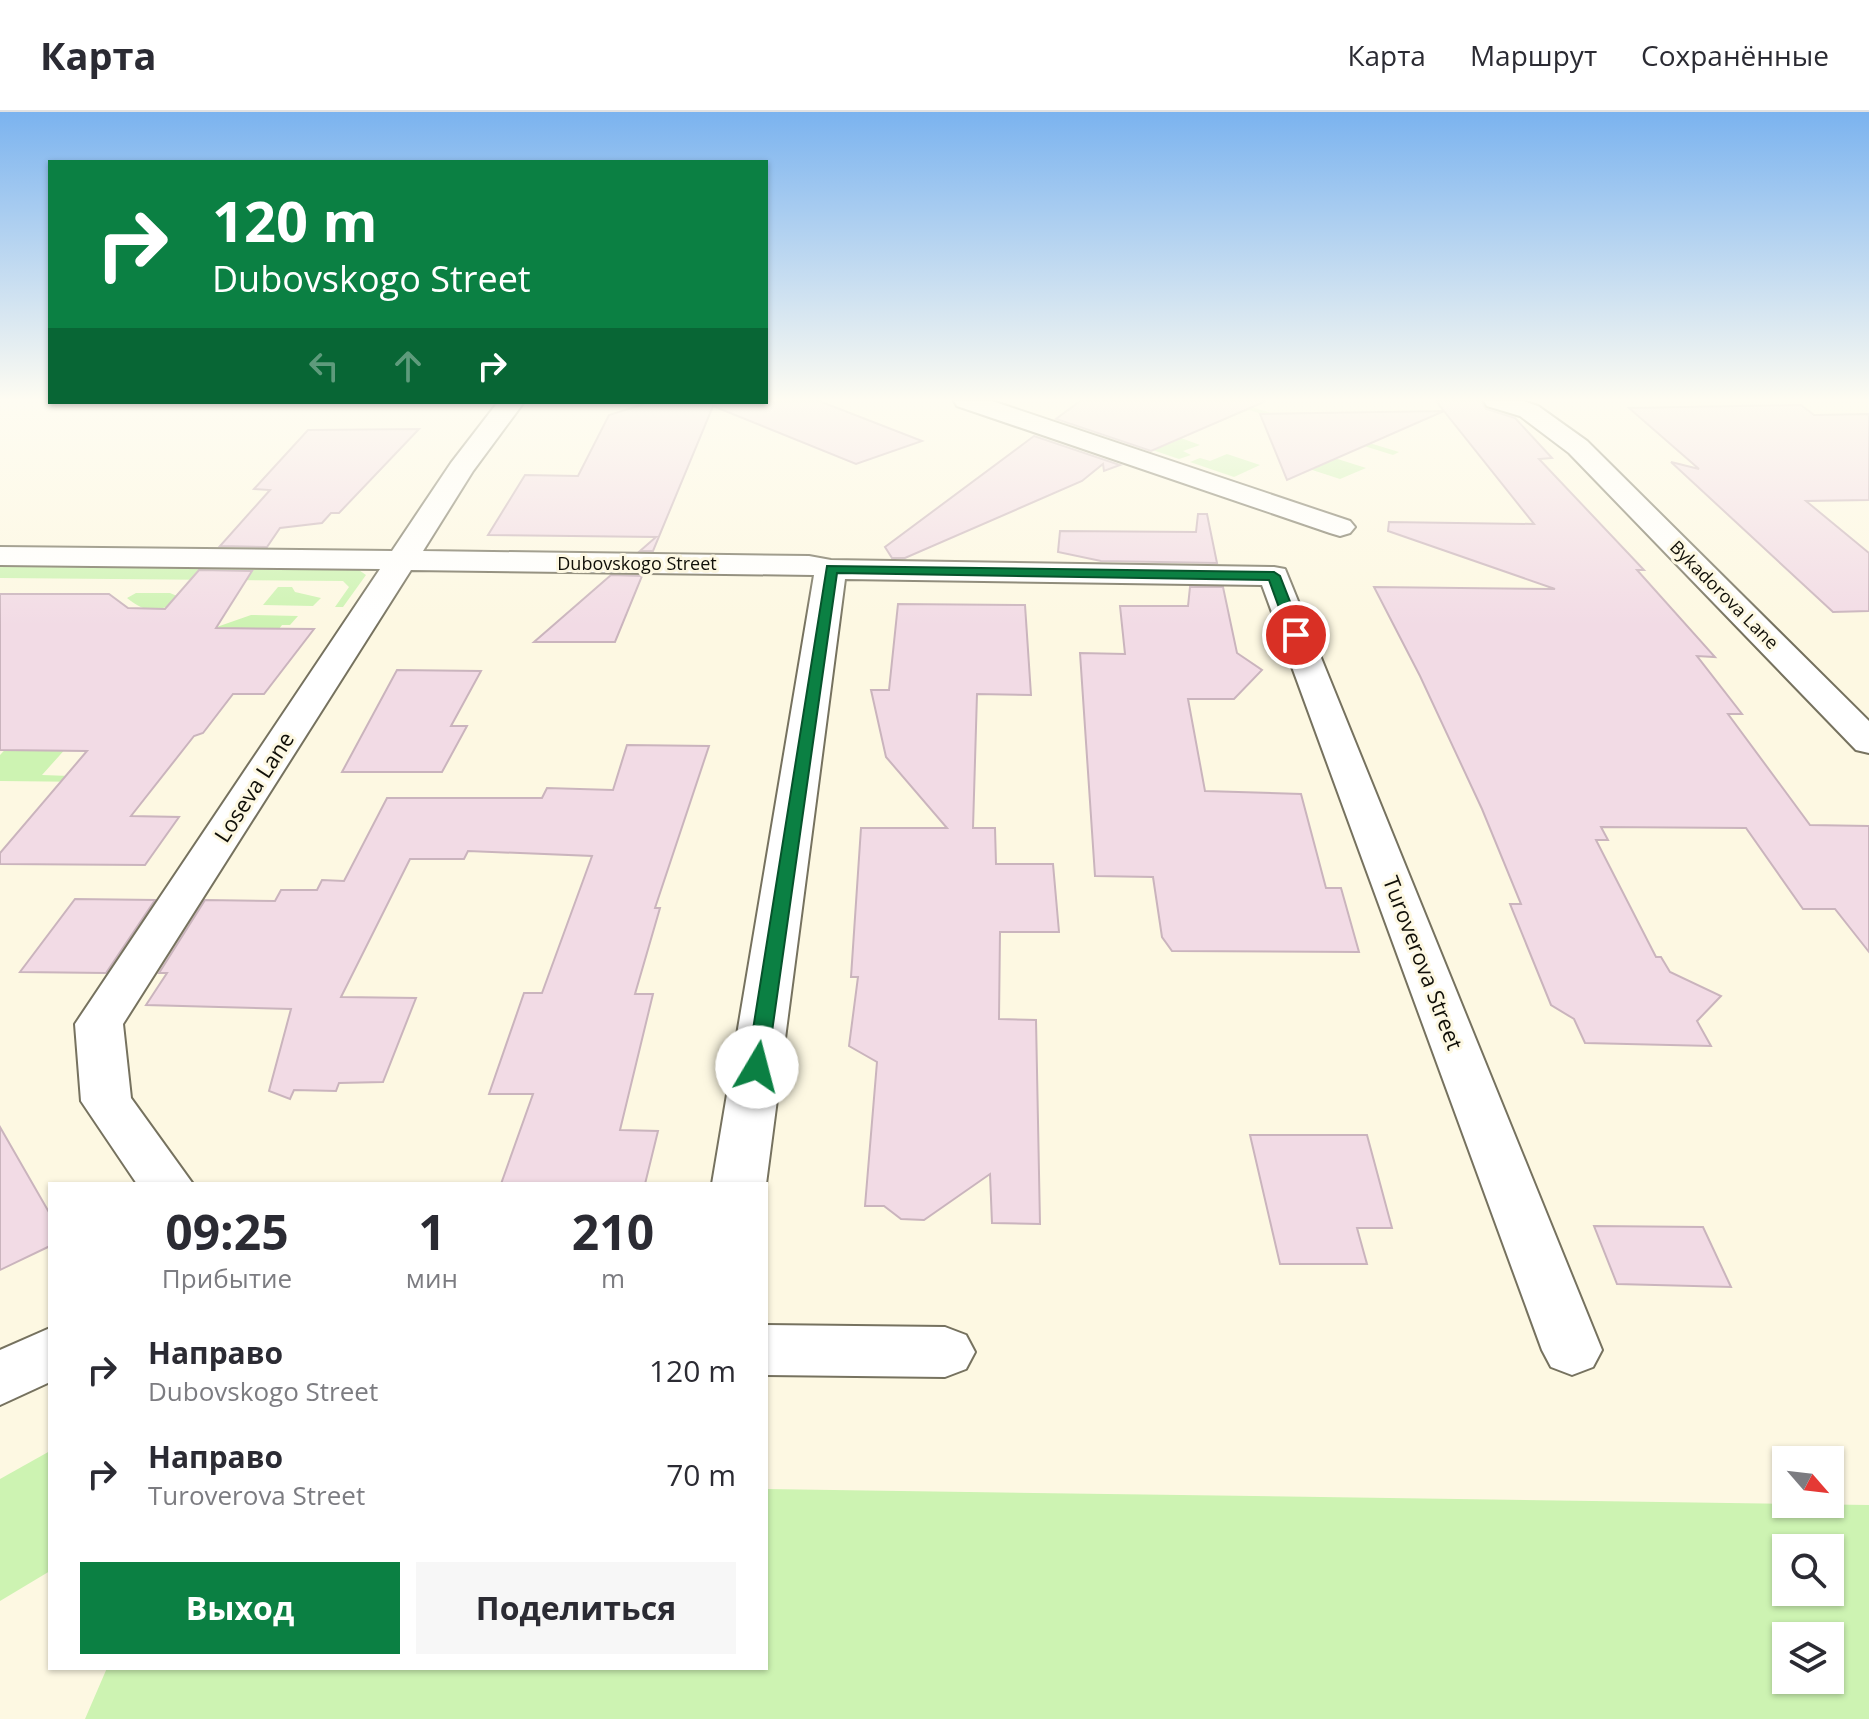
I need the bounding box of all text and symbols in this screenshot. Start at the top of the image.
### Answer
text: Карта [40,29,157,81]
text: Карта [1347,36,1426,74]
text: Маршрут [1470,36,1597,74]
text: Сохранённые [1641,36,1829,74]
text: 120 m [212,182,378,258]
icon: right [80,192,184,296]
text: Dubovskogo Street [212,254,531,303]
icon: left [302,344,346,388]
icon: ahead [386,344,430,388]
icon: right [470,344,514,388]
street label: Bykadorova Lane [1665,535,1784,654]
street label: Dubovskogo Street [557,551,717,575]
pin [1262,601,1330,669]
icon: arrive [1274,613,1318,657]
street label: Loseva Lane [206,725,300,847]
street label: Turoverova Street [1377,871,1471,1054]
position arrow [715,1025,799,1109]
text: 09:25 [165,1199,289,1264]
text: 1 [418,1199,446,1264]
text: 210 [572,1199,654,1264]
text: Прибытие [162,1260,292,1296]
text: мин [406,1260,458,1296]
text: m [601,1260,625,1296]
text: Направо [148,1332,283,1373]
icon: right [80,1348,124,1392]
text: 120 m [649,1350,736,1391]
text: Dubovskogo Street [148,1373,378,1409]
text: Направо [148,1436,283,1477]
north arrow [1772,1446,1844,1518]
map controls [1772,1446,1844,1694]
icon: right [80,1452,124,1496]
text: 70 m [666,1454,736,1495]
text: Turoverova Street [148,1477,365,1513]
button: search [1772,1534,1844,1606]
button: Выход [80,1562,400,1654]
button: Поделиться [416,1562,736,1654]
button: layers [1772,1622,1844,1694]

